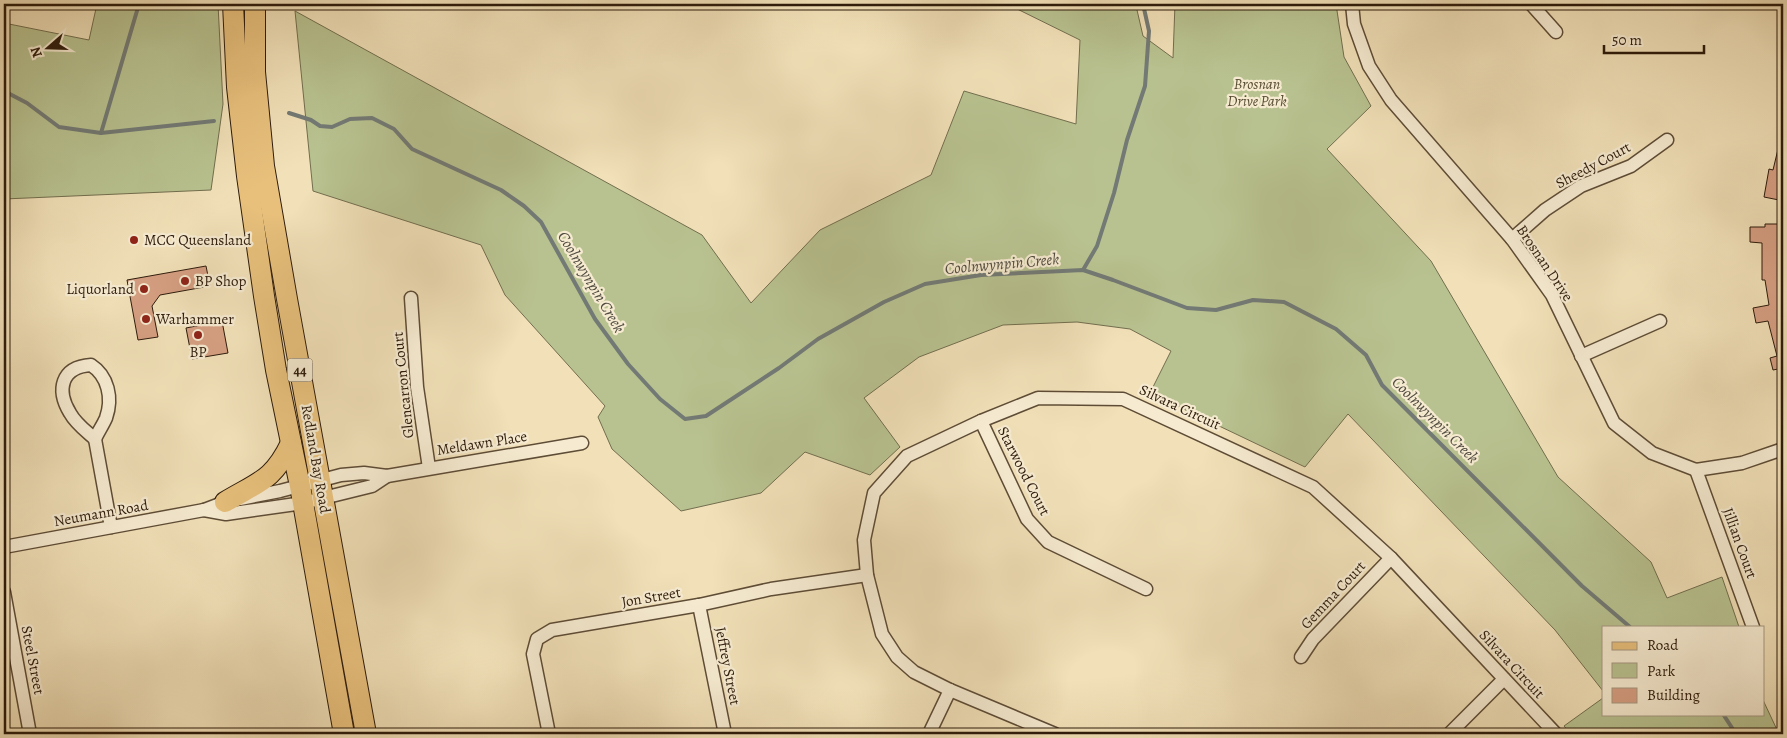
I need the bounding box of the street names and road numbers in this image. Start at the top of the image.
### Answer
street label: Sheedy Court [1552,137,1634,193]
street label: Brosnan Drive [1512,221,1578,305]
street label: Glencarron Court [387,331,419,439]
road number: 44 [288,358,312,382]
street label: Silvara Circuit [1136,380,1224,435]
street label: Redland Bay Road [297,403,336,516]
street label: Starwood Court [993,423,1055,519]
street label: Meldawn Place [435,426,529,460]
street label: Neumann Road [52,495,151,531]
street label: Jillian Court [1718,505,1762,581]
street label: Gemma Court [1296,556,1370,634]
street label: Jon Street [620,582,682,612]
street label: Steel Street [17,624,49,696]
street label: Jeffrey Street [711,625,745,707]
street label: Silvara Circuit [1475,625,1549,703]

